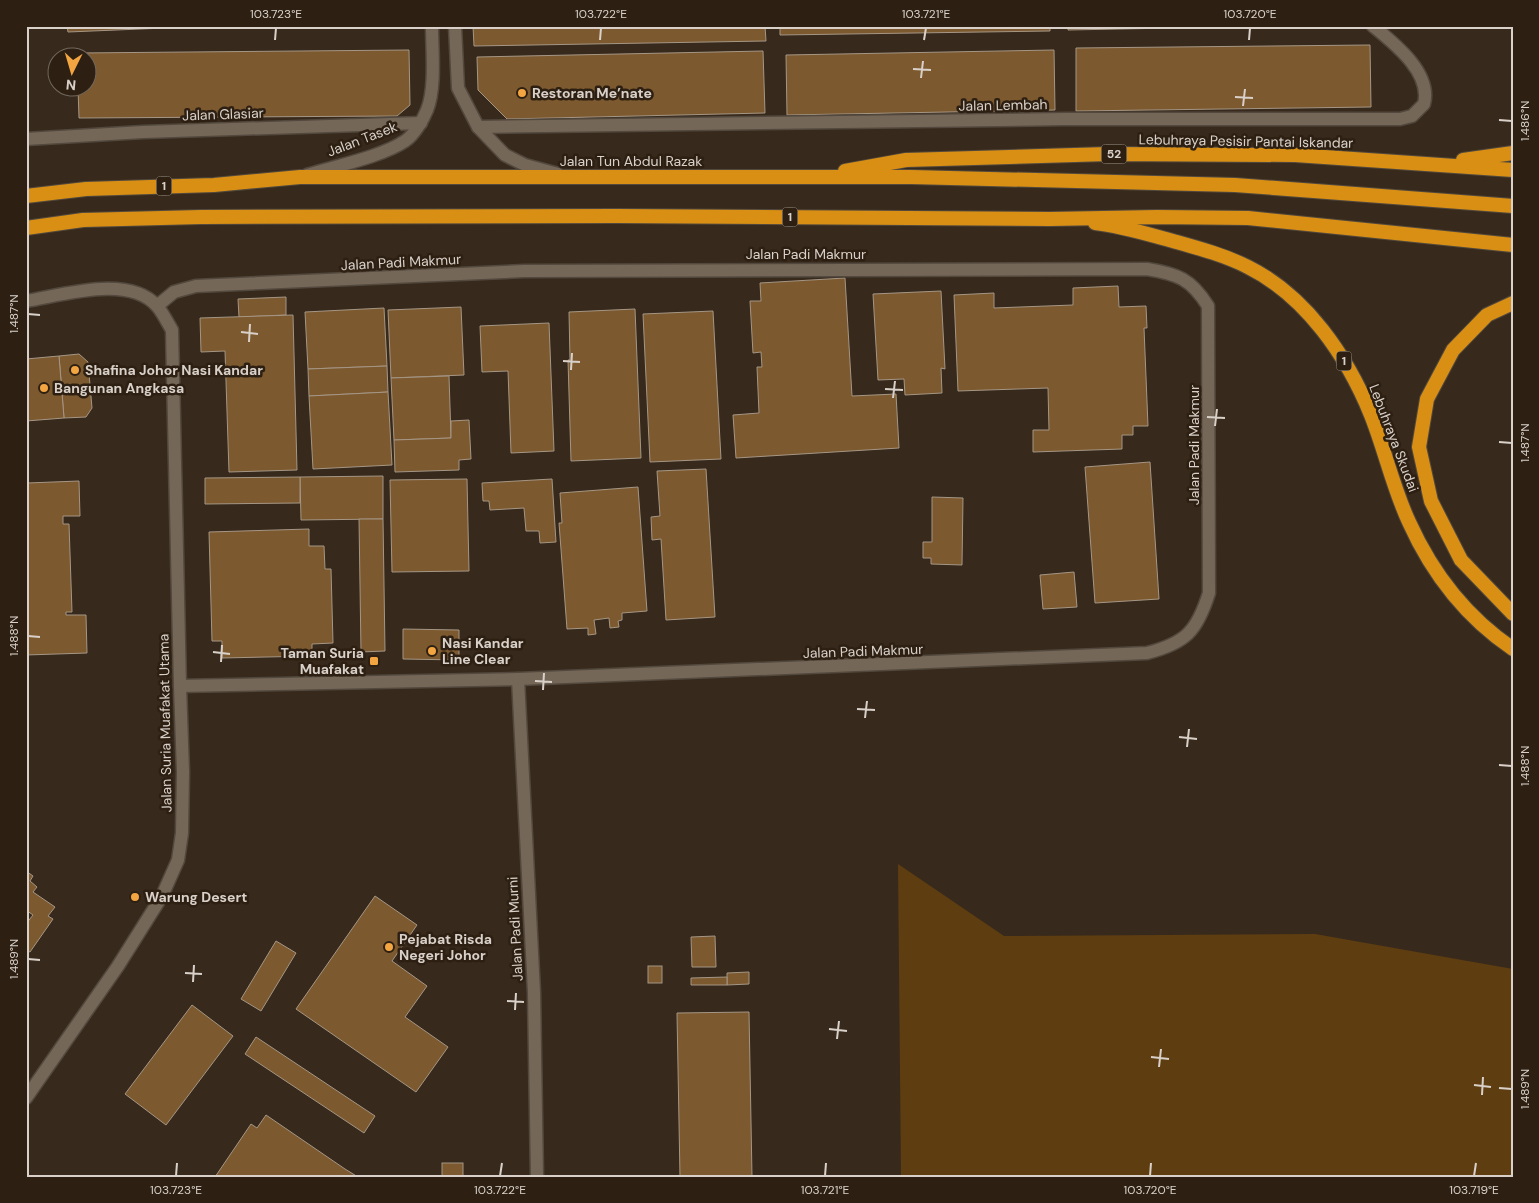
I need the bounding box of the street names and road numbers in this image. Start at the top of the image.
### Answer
street label: Jalan Lembah [958,95,1048,115]
street label: Jalan Glasiar [182,104,264,124]
street label: Jalan Tasek [324,117,400,161]
street label: Lebuhraya Pesisir Pantai Iskandar [1139,130,1353,152]
road number: 52 [1102,144,1126,164]
street label: Jalan Tun Abdul Razak [560,152,702,170]
road number: 1 [156,177,172,196]
road number: 1 [782,208,798,226]
street label: Jalan Padi Makmur [746,245,866,263]
street label: Jalan Padi Makmur [340,250,462,274]
road number: 1 [1336,352,1352,371]
street label: Lebuhraya Skudai [1365,382,1423,494]
street label: Jalan Padi Makmur [1185,385,1203,505]
street label: Jalan Suria Muafakat Utama [154,634,176,812]
street label: Jalan Padi Makmur [802,640,924,662]
street label: Jalan Padi Murni [503,876,527,982]

